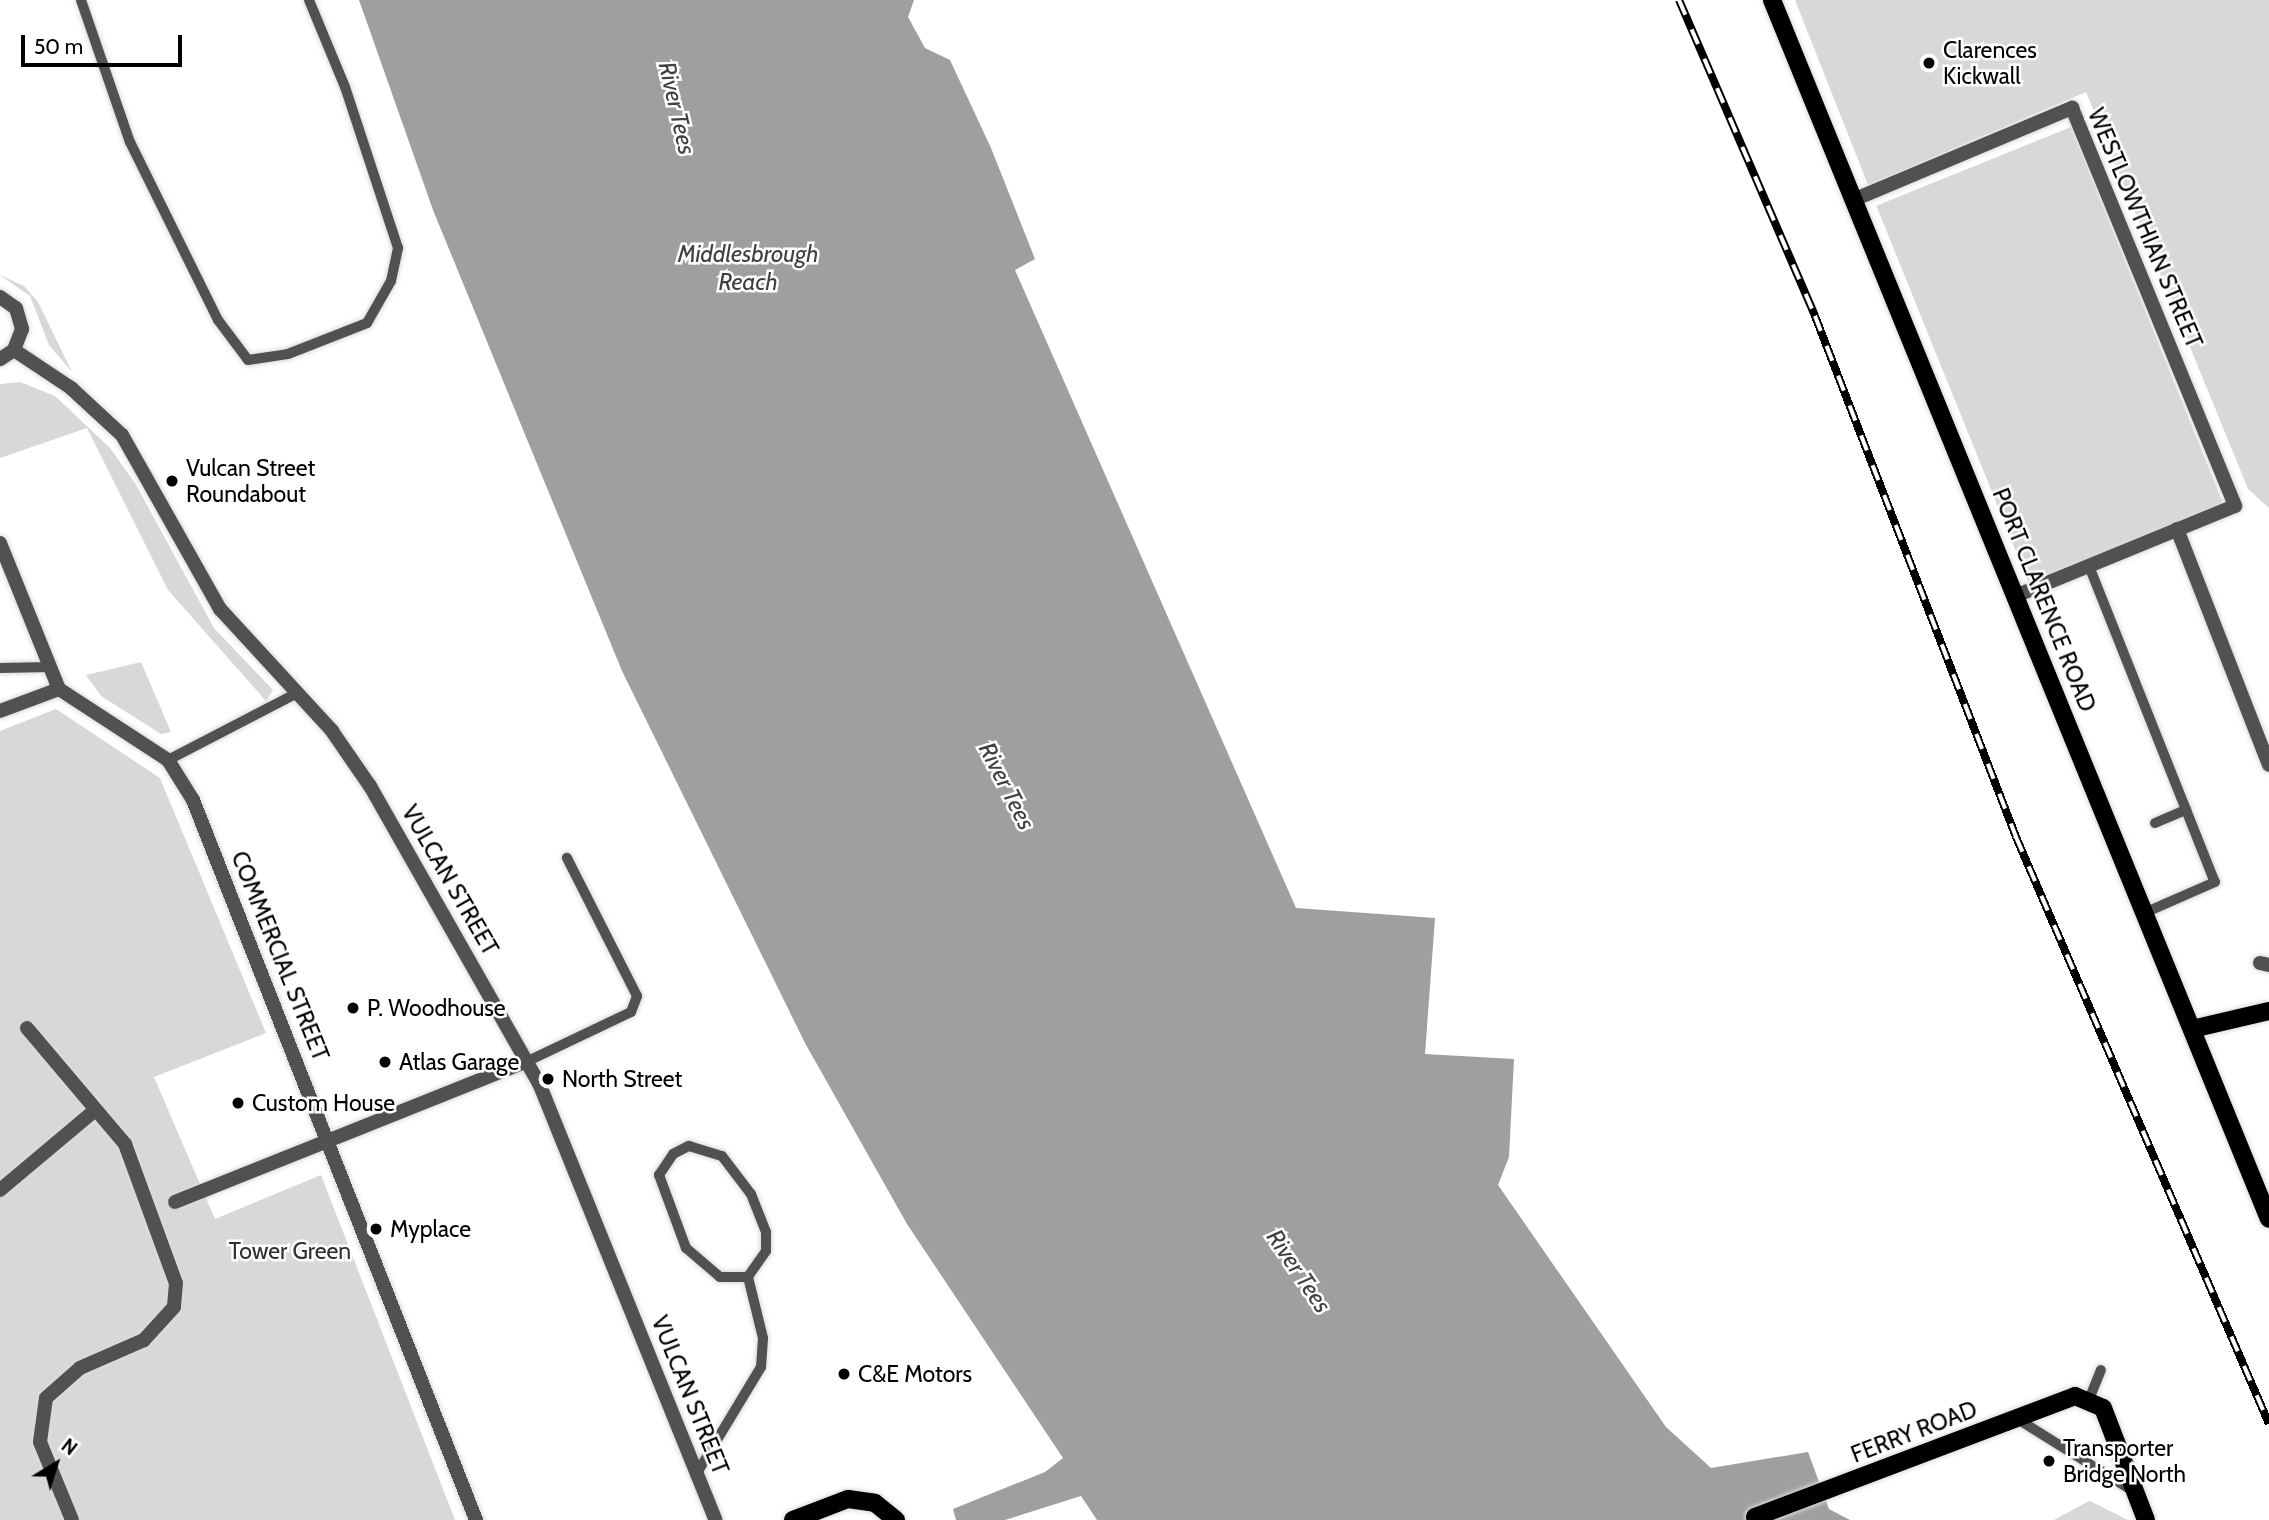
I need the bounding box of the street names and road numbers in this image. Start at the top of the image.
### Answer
street label: WESTLOWTHIAN STREET [2082,104,2208,352]
street label: PORT CLARENCE ROAD [1986,484,2102,716]
street label: VULCAN STREET [396,800,504,960]
street label: COMMERCIAL STREET [225,847,335,1065]
street label: VULCAN STREET [646,1312,734,1478]
street label: FERRY ROAD [1847,1395,1981,1469]

